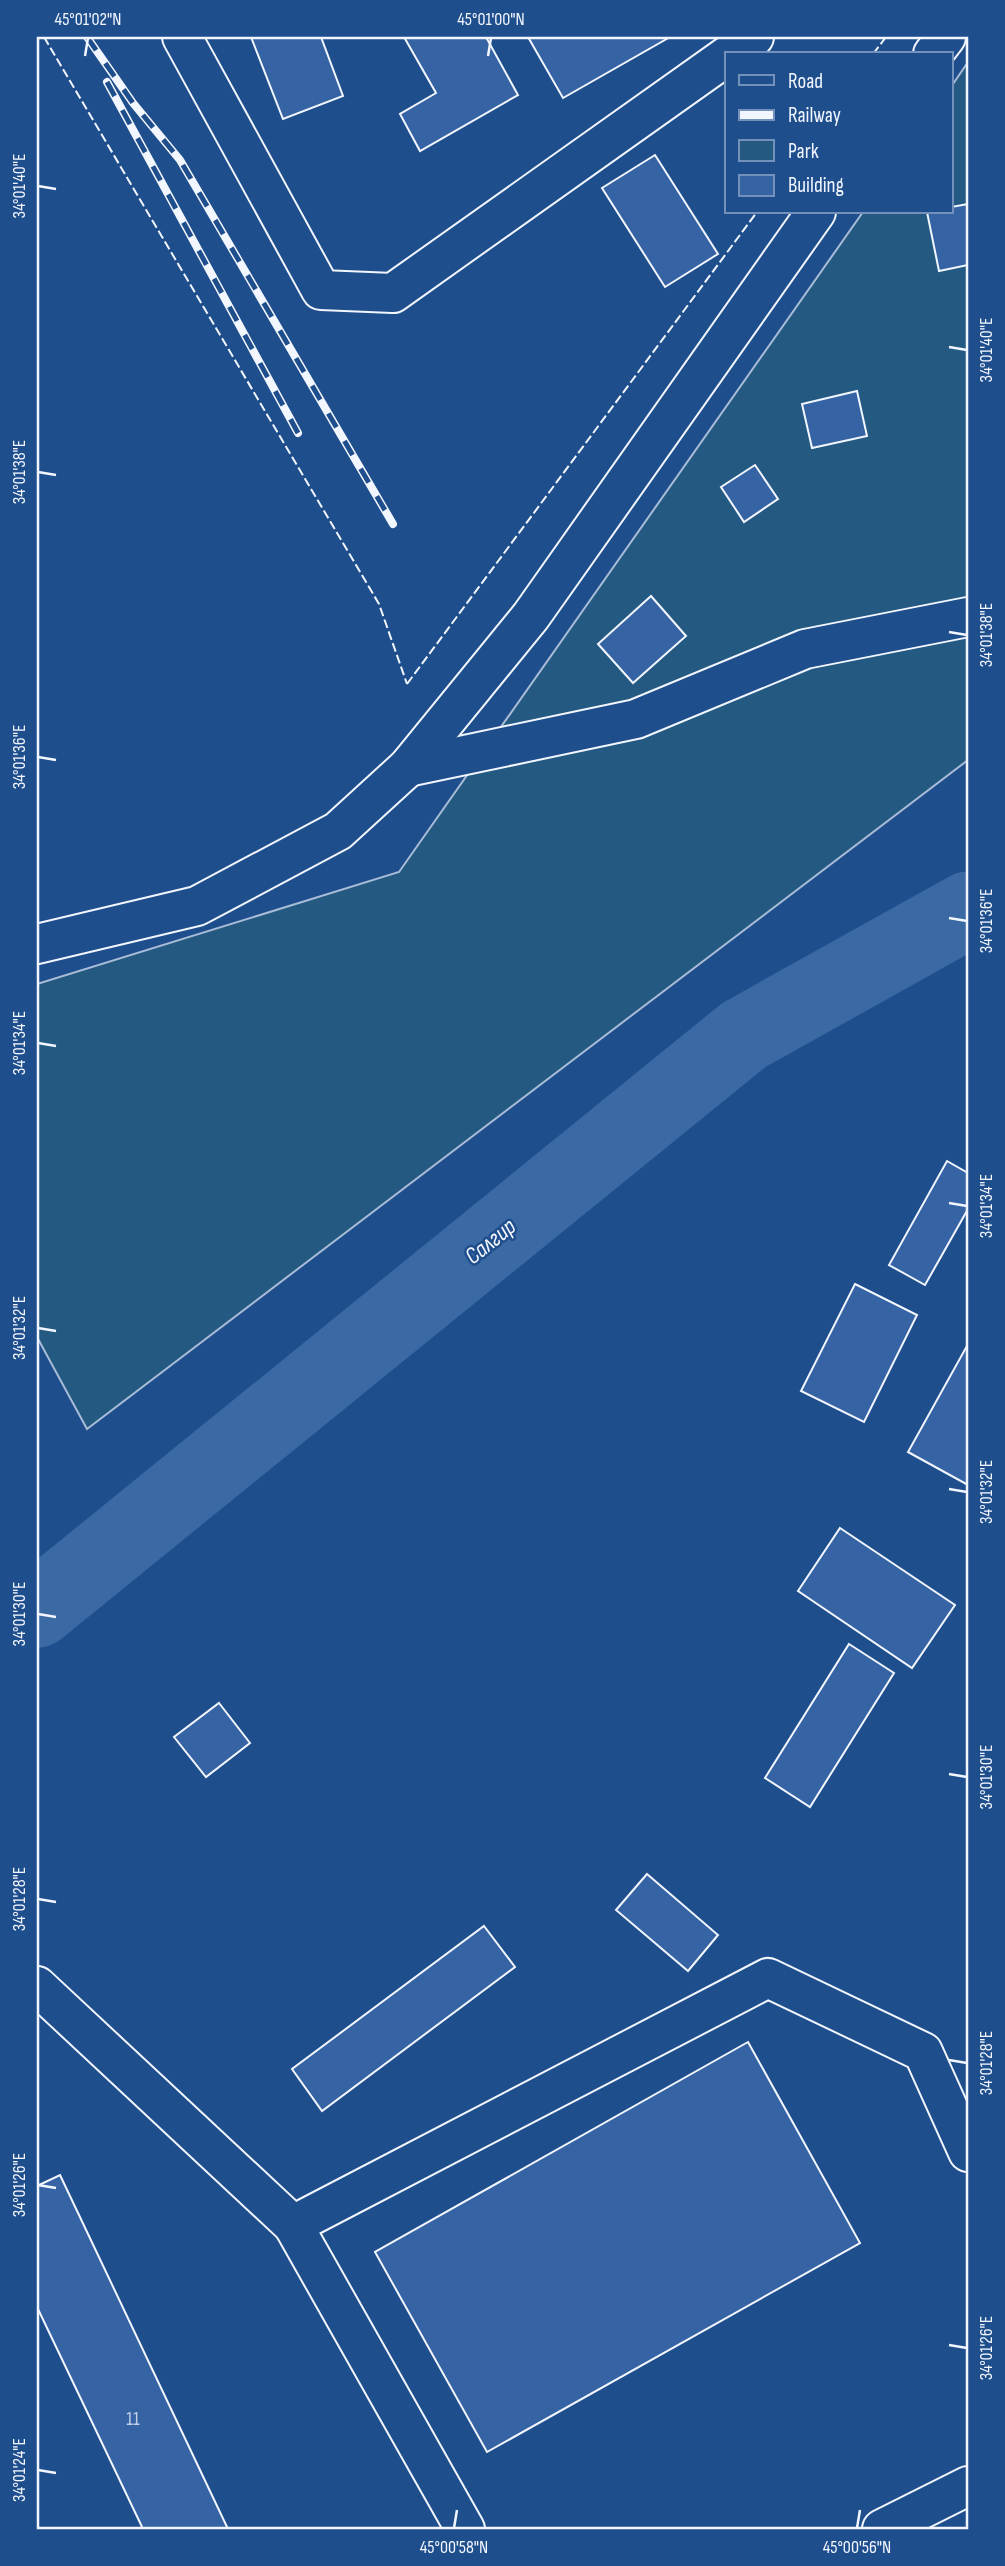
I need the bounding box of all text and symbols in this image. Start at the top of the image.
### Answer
text: 45°01'02"N [55,9,121,30]
text: 45°01'00"N [457,9,525,30]
legend [725,52,953,214]
text: Road [788,69,823,94]
text: Railway [788,103,841,128]
text: Park [788,139,819,164]
text: 34°01'40"E [9,154,30,218]
text: Building [788,173,844,198]
text: 34°01'40"E [976,318,997,382]
text: 34°01'38"E [9,440,30,504]
text: 34°01'38"E [976,603,997,667]
text: 34°01'36"E [9,725,30,789]
text: 34°01'36"E [976,889,997,953]
text: 34°01'34"E [9,1011,30,1075]
text: 34°01'34"E [976,1174,997,1238]
water label: Салгир [459,1212,522,1271]
text: 34°01'32"E [9,1296,30,1360]
text: 34°01'32"E [976,1460,997,1524]
text: 34°01'30"E [9,1582,30,1646]
text: 34°01'30"E [976,1745,997,1809]
text: 34°01'28"E [9,1867,30,1931]
text: 34°01'28"E [976,2031,997,2095]
text: 34°01'26"E [9,2153,30,2217]
text: 34°01'26"E [976,2316,997,2380]
house number: 11 [126,2408,140,2431]
text: 34°01'24"E [9,2438,30,2502]
text: 45°00'58"N [420,2537,488,2558]
text: 45°00'56"N [823,2537,891,2558]

